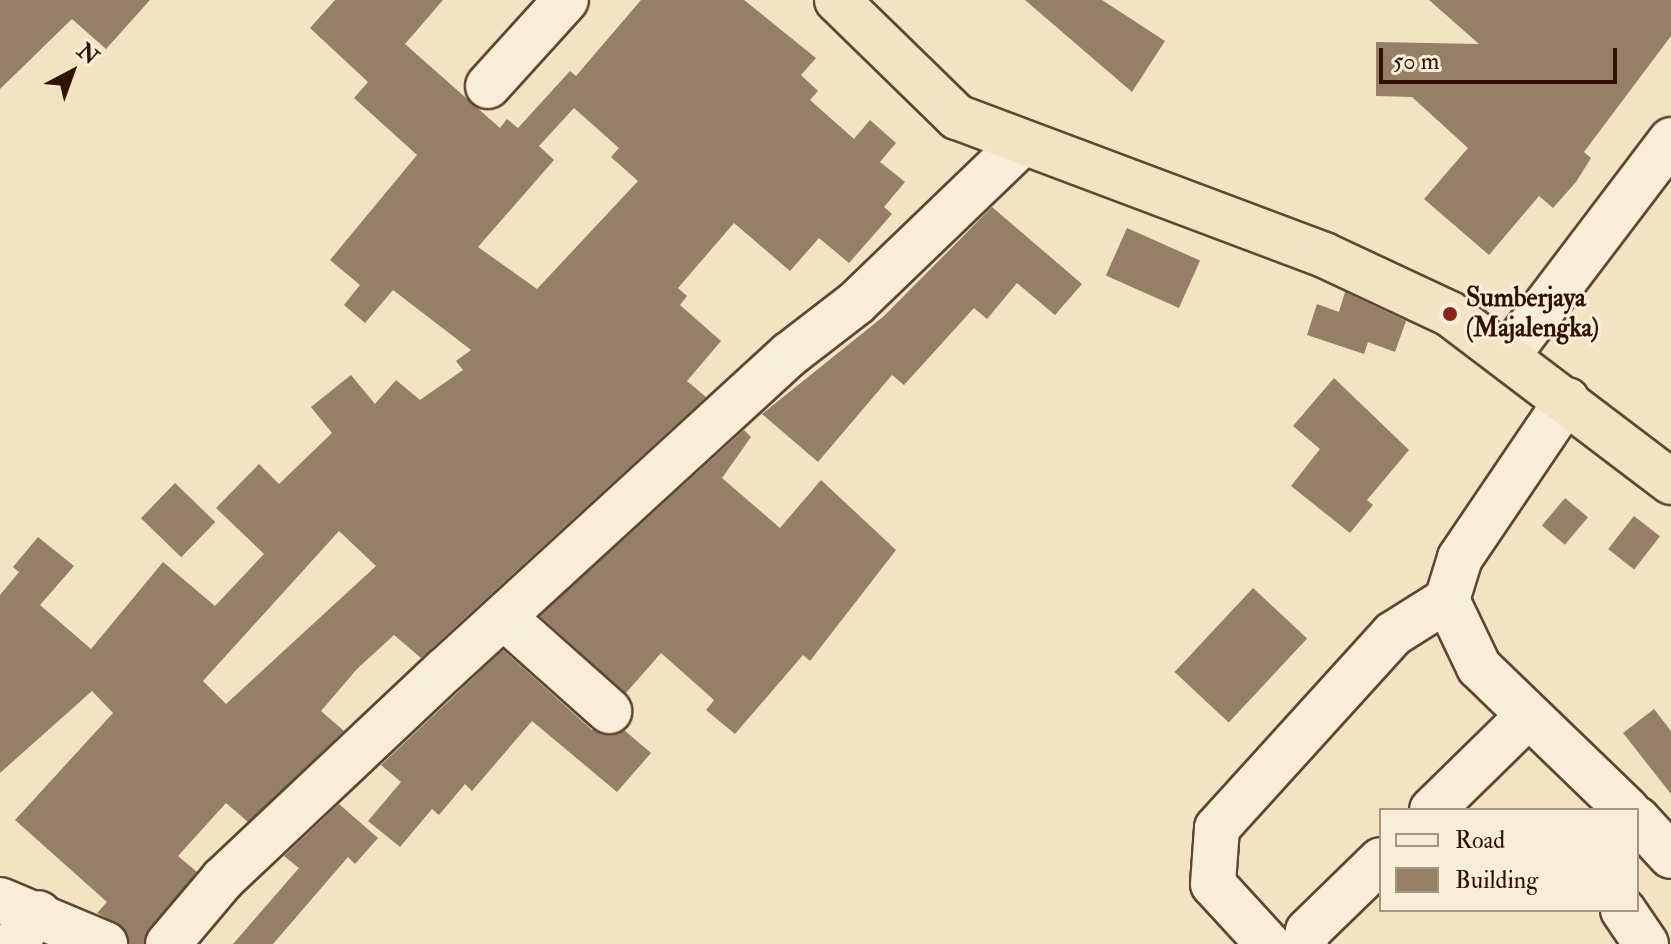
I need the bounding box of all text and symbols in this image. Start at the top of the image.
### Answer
north arrow [32,32,112,112]
scale bar [1383,32,1621,82]
text: N [71,37,104,71]
text: 50 m [1393,46,1439,77]
place label: Sumberjaya (Majalengka) [1466,283,1599,344]
marker: Sumberjaya (Majalengka) [1441,305,1459,323]
legend [1379,808,1639,912]
text: Road [1455,825,1505,856]
text: Building [1455,865,1538,896]

